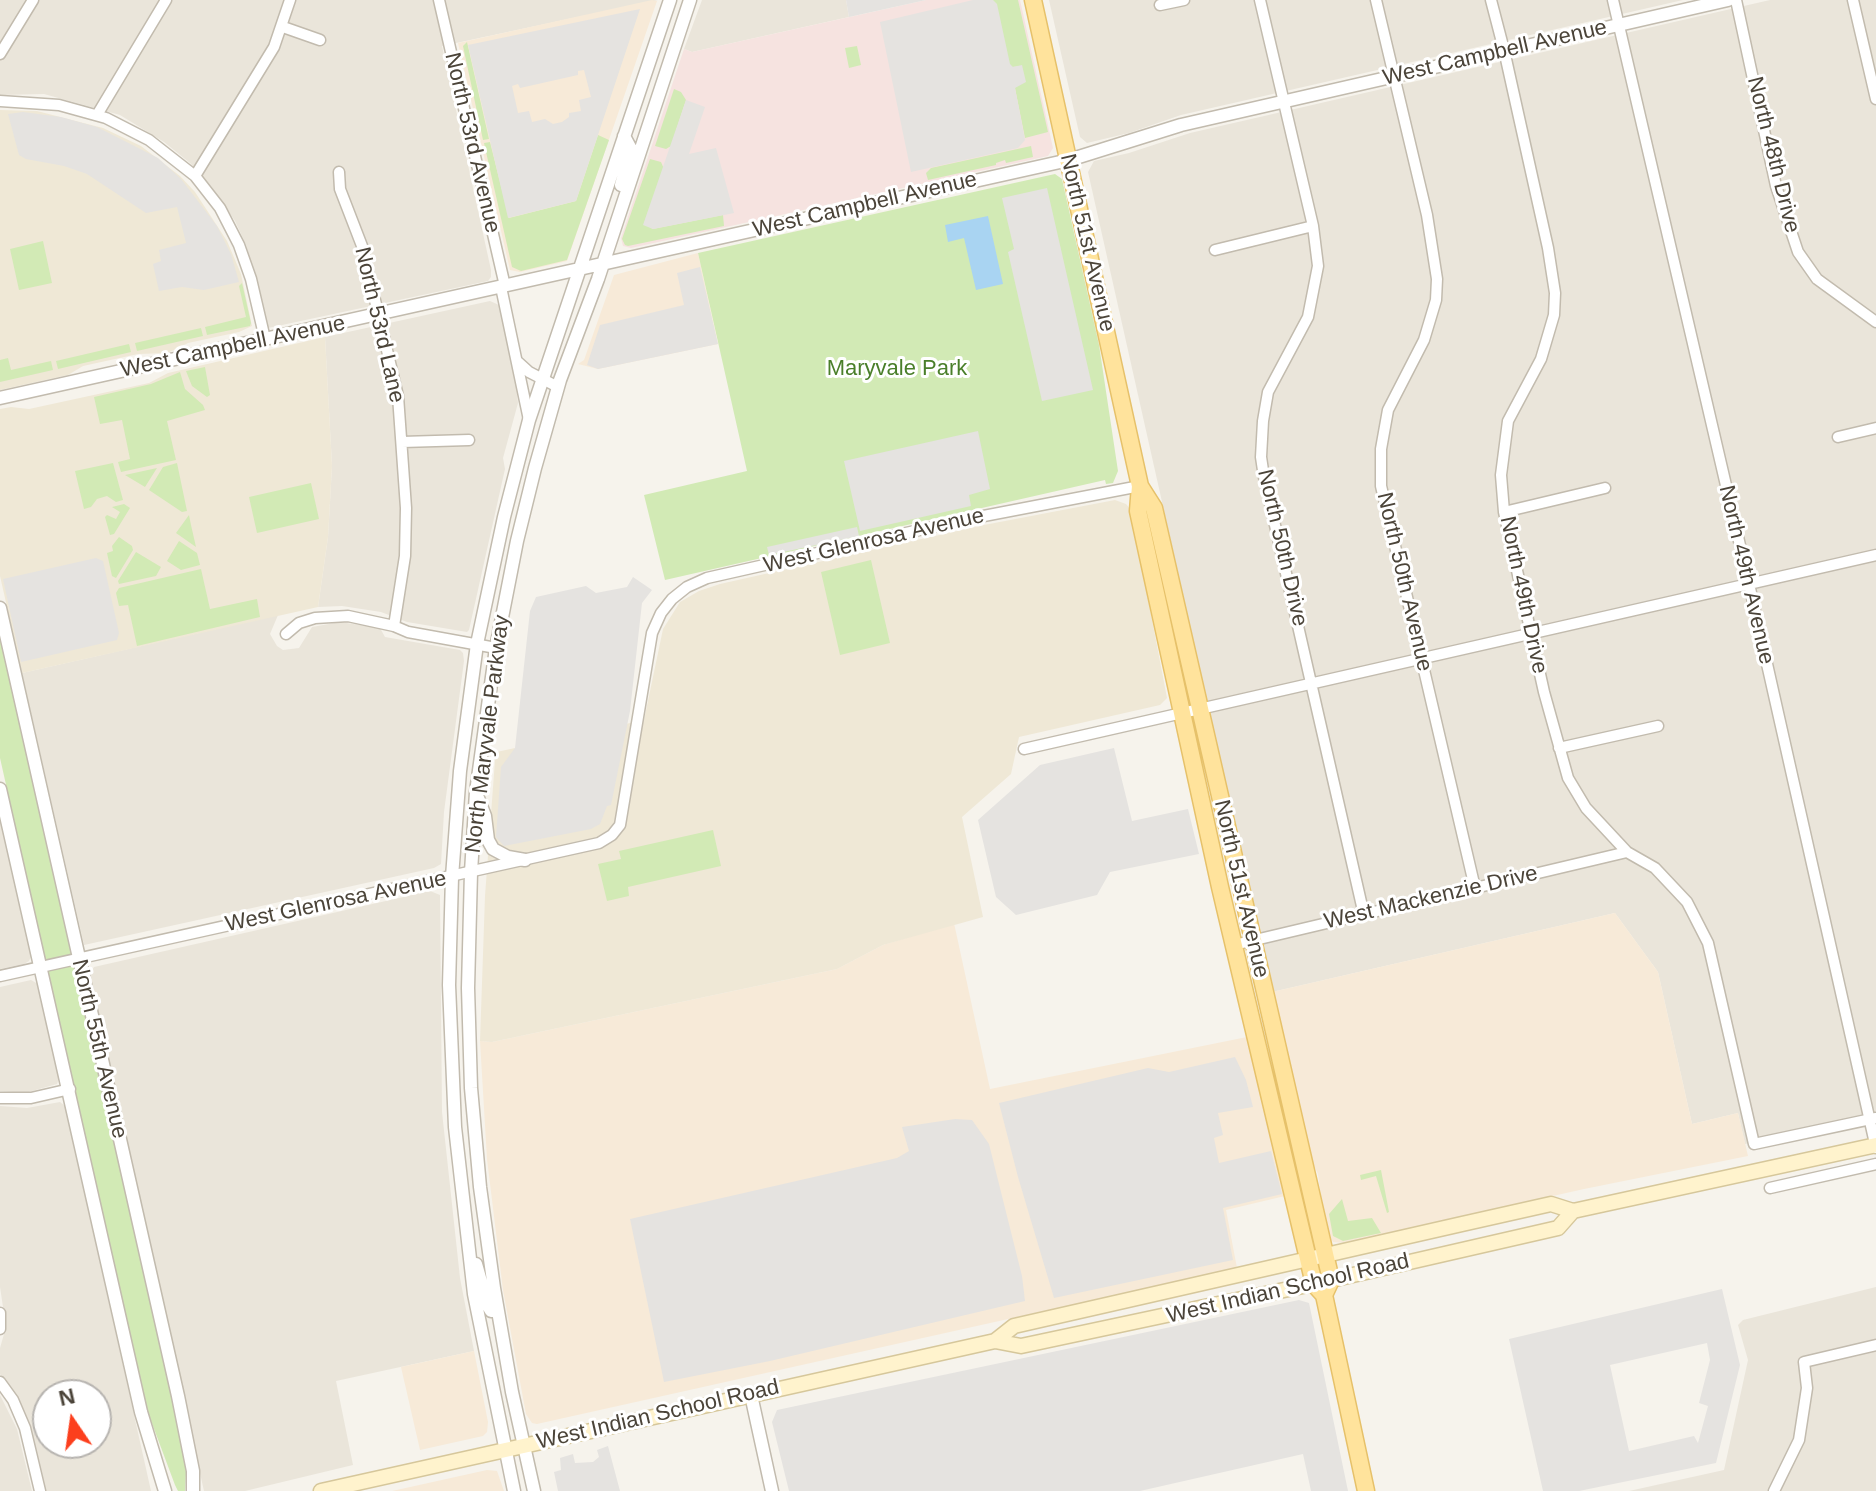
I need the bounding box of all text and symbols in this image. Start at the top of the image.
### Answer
street label: West Campbell Avenue [1380,14,1610,92]
street label: North 53rd Avenue [438,50,506,236]
street label: North 48th Drive [1741,74,1805,236]
street label: North 51st Avenue [1054,151,1120,335]
street label: West Campbell Avenue [750,166,980,244]
street label: North 53rd Lane [348,245,410,405]
street label: West Campbell Avenue [118,310,348,384]
park label: Maryvale Park [827,356,967,382]
street label: North 50th Drive [1251,467,1313,629]
street label: North 49th Avenue [1713,483,1779,667]
street label: North 50th Avenue [1371,490,1437,674]
street label: West Glenrosa Avenue [761,503,987,579]
street label: North 49th Drive [1493,514,1553,676]
street label: North Maryvale Parkway [460,613,516,855]
street label: North 51st Avenue [1208,797,1274,981]
street label: West Mackenzie Drive [1322,861,1540,935]
street label: West Glenrosa Avenue [223,866,449,938]
street label: North 55th Avenue [66,957,132,1141]
street label: West Indian School Road [1164,1248,1412,1330]
street label: West Indian School Road [534,1374,782,1456]
north arrow [32,1379,112,1459]
text: N [56,1383,77,1411]

